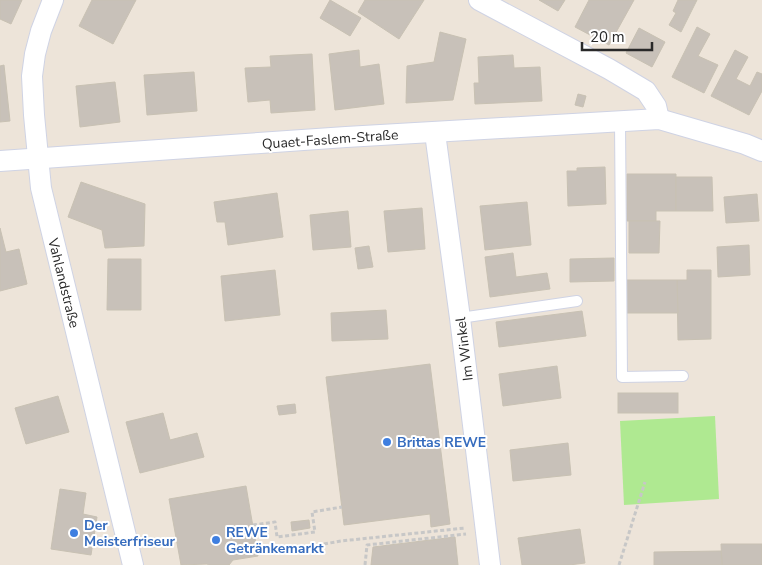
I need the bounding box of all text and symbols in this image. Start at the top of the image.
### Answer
scale bar [582,20,652,52]
text: 20 m [590,27,625,47]
street label: Quaet-Faslem-Straße [261,125,399,154]
street label: Vahlandstraße [43,235,84,330]
street label: Im Winkel [451,315,478,382]
place label: Brittas REWE [397,433,486,452]
marker: Brittas REWE [381,436,393,448]
place label: Der Meisterfriseur [84,516,176,551]
place label: REWE Getränkemarkt [226,523,324,558]
marker: Der Meisterfriseur [68,527,80,539]
marker: REWE Getränkemarkt [210,534,222,546]

